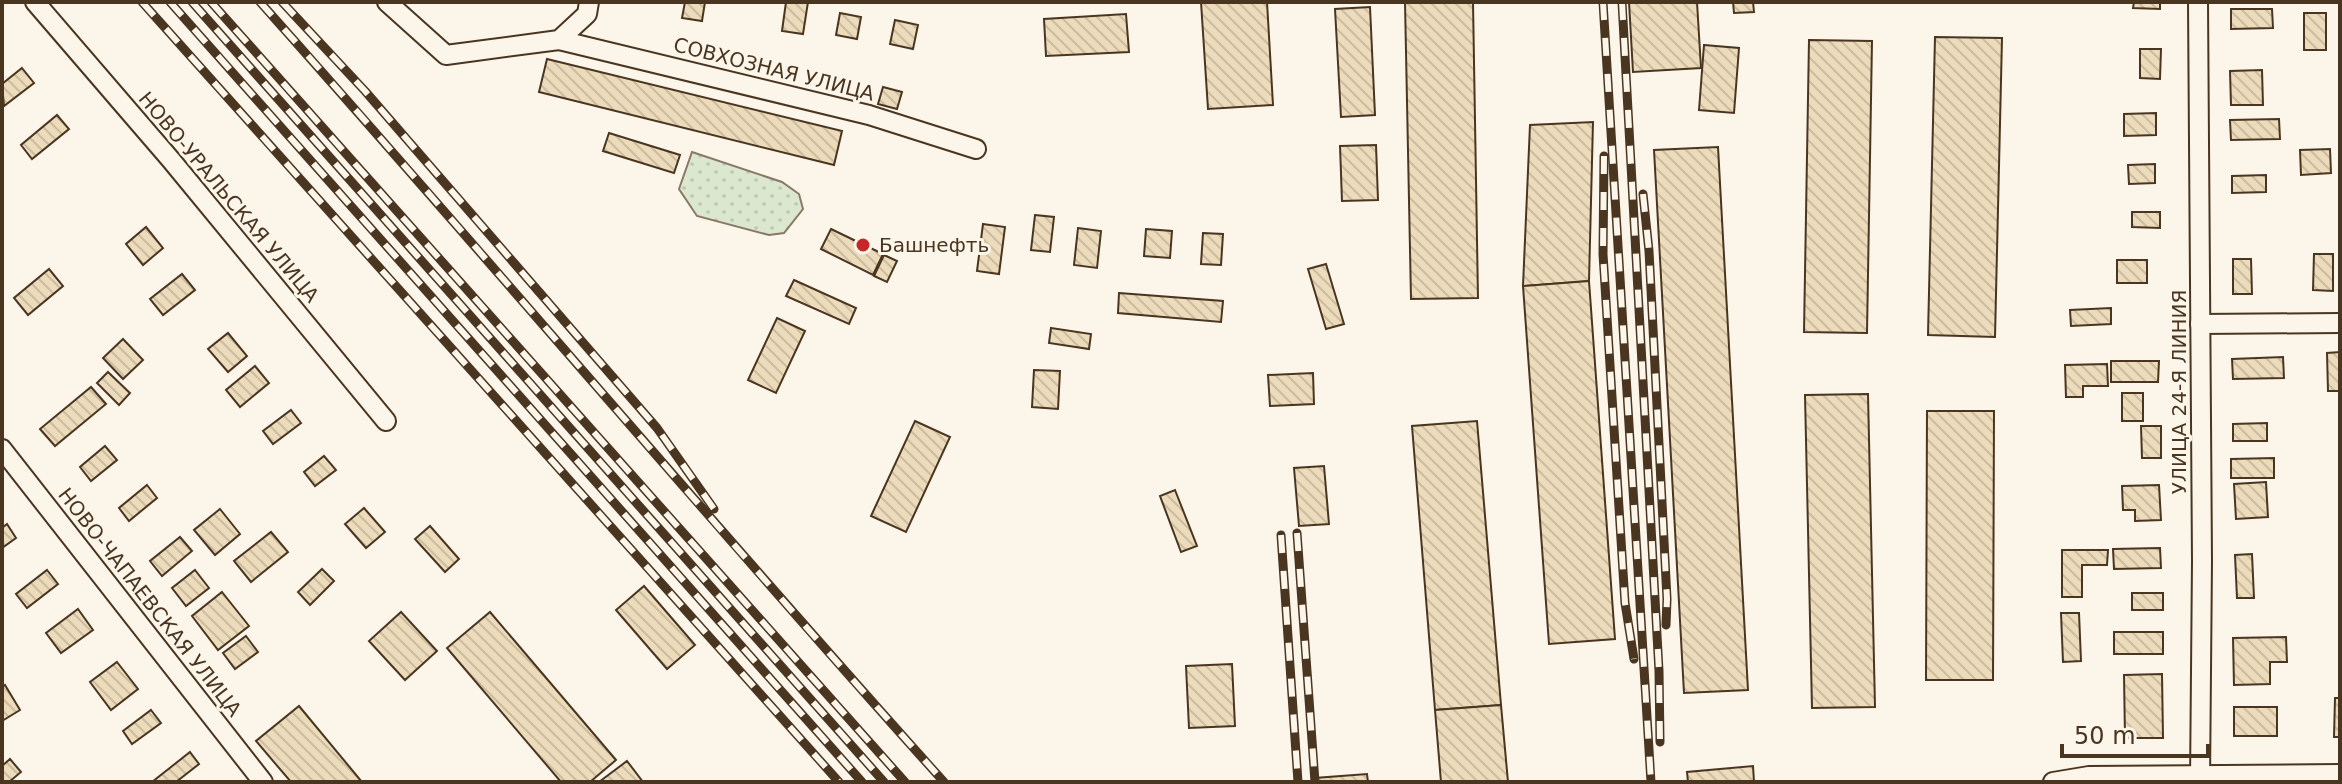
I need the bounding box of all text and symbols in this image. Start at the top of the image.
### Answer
street label: СОВХОЗНАЯ УЛИЦА [671,32,877,106]
street label: НОВО-УРАЛЬСКАЯ УЛИЦА [134,87,324,307]
place label: Башнефть [879,233,989,257]
marker: Башнефть [854,236,872,254]
street label: УЛИЦА 24-Я ЛИНИЯ [2167,290,2191,494]
street label: НОВО-ЧАПАЕВСКАЯ УЛИЦА [53,483,247,721]
scale bar [2062,708,2208,758]
text: 50 m [2074,722,2136,750]

